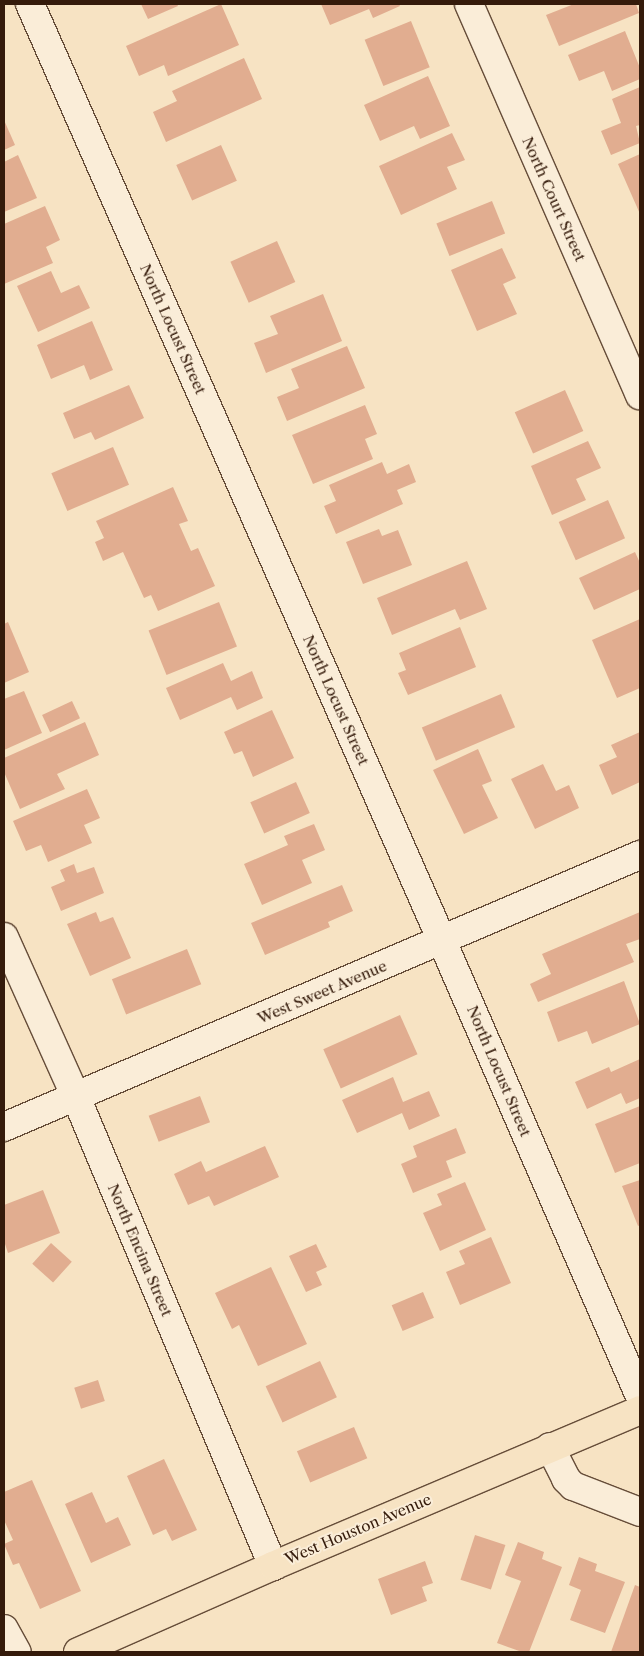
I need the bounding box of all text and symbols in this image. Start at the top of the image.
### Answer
street label: North Court Street [518,134,590,264]
street label: North Locust Street [136,261,210,397]
street label: North Locust Street [299,632,373,768]
street label: West Sweet Avenue [254,956,390,1028]
street label: North Locust Street [463,1003,535,1139]
street label: North Encina Street [104,1181,176,1319]
street label: West Houston Avenue [282,1490,434,1568]

